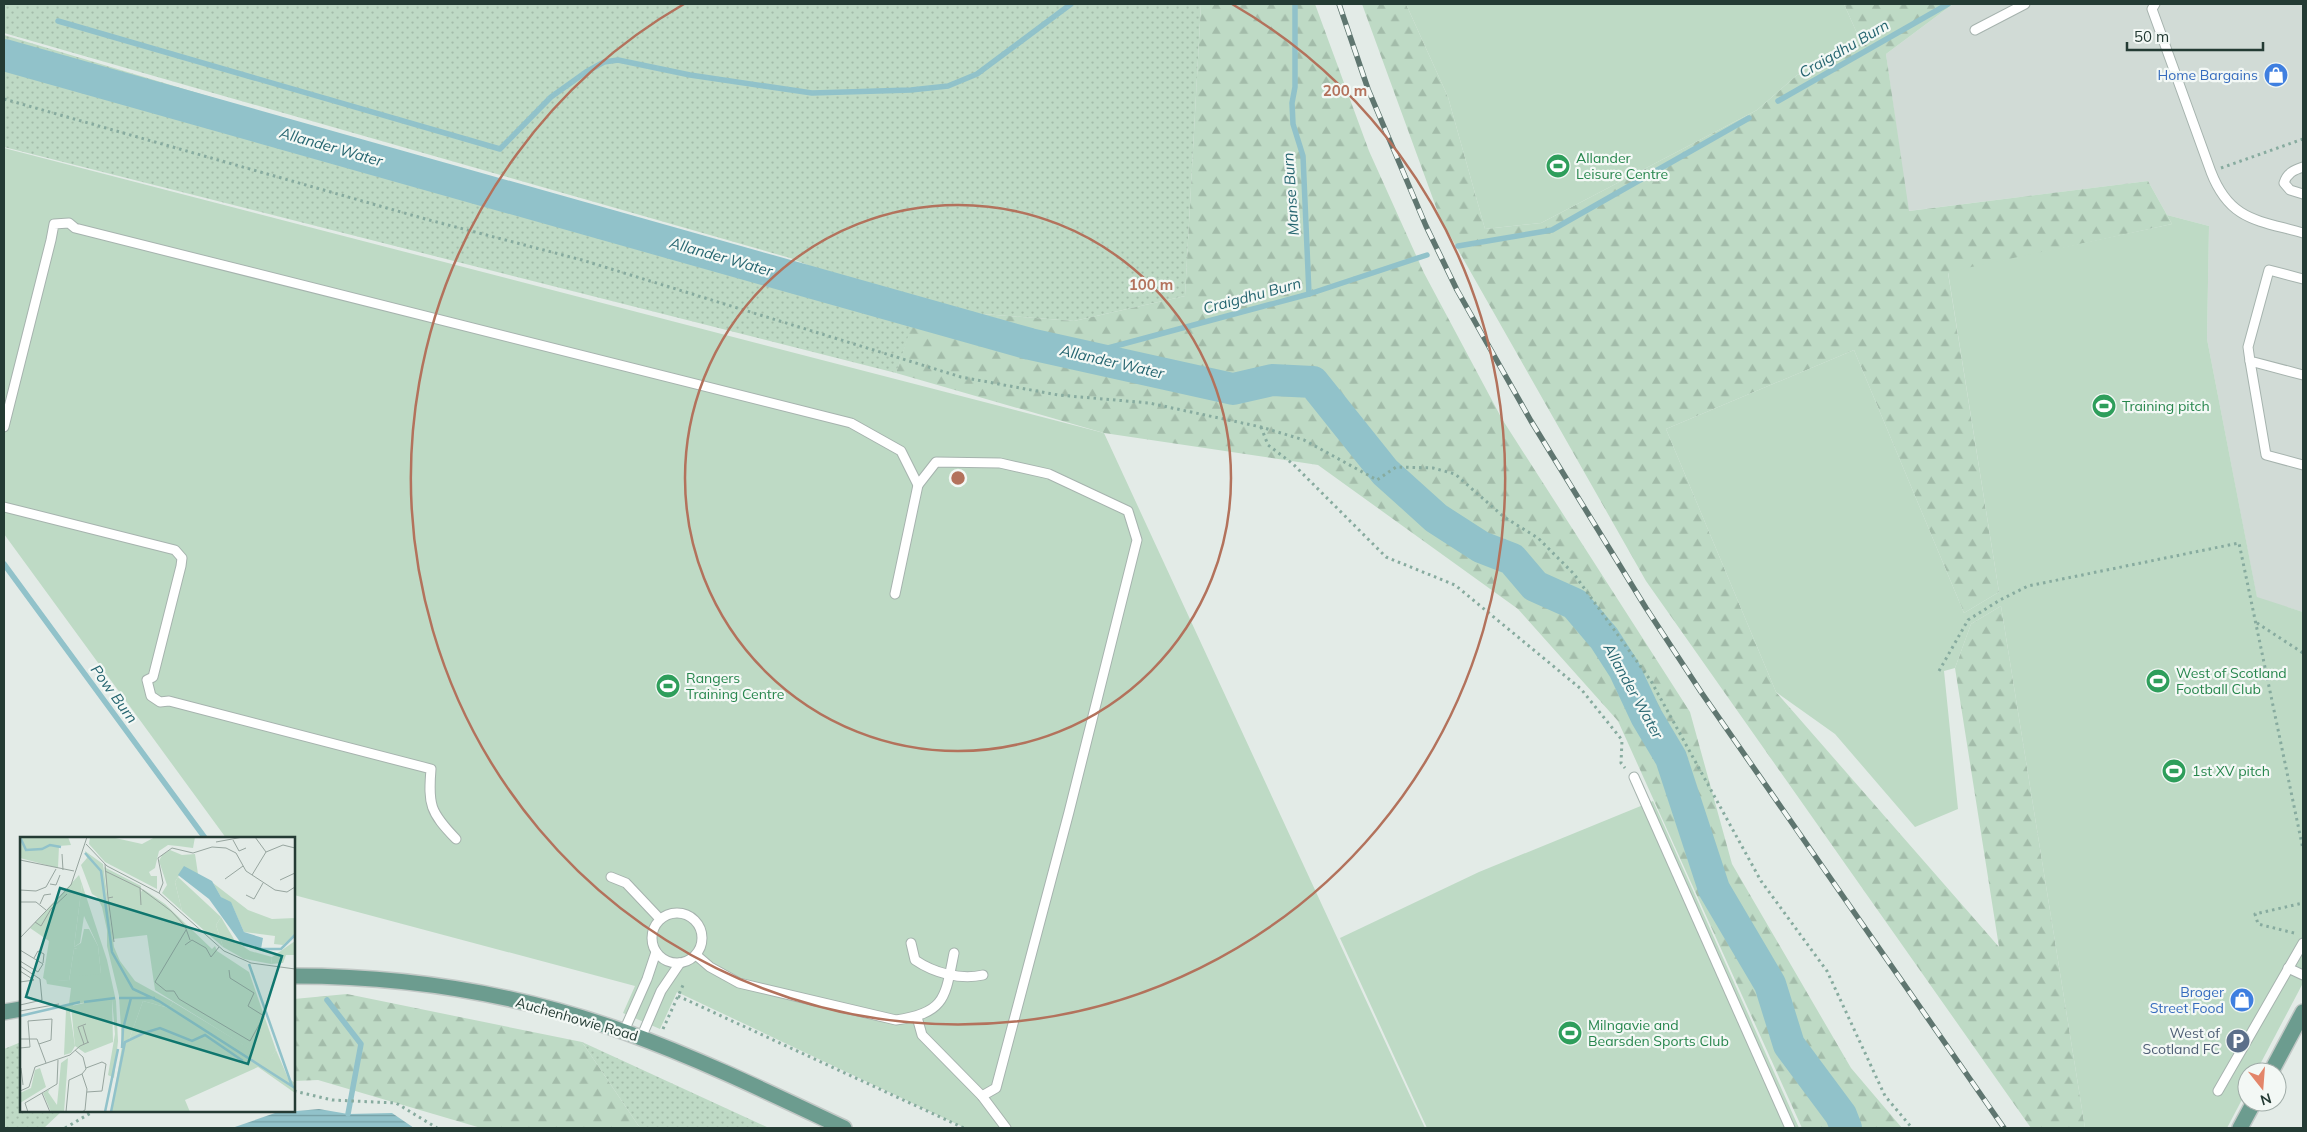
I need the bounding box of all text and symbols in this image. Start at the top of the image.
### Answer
water label: Craigdhu Burn [1795,15,1892,82]
scale bar [2127,20,2263,52]
text: 50 m [2134,27,2169,46]
shop icon: Home Bargains [2263,62,2289,88]
place label: Home Bargains [2157,66,2258,84]
text: 200 m [1323,81,1367,100]
water label: Allander Water [277,122,385,170]
place label: Allander Leisure Centre [1576,149,1668,183]
water label: Manse Burn [1278,152,1303,236]
sports icon: Allander Leisure Centre [1545,153,1571,179]
water label: Allander Water [667,232,775,280]
water label: Craigdhu Burn [1201,273,1303,318]
text: 100 m [1129,275,1173,294]
water label: Allander Water [1057,340,1166,383]
sports icon: Training pitch [2091,393,2117,419]
place label: Training pitch [2122,397,2210,415]
centre of rings [949,469,967,487]
water label: Allander Water [1599,639,1668,742]
water label: Pow Burn [87,661,142,727]
place label: West of Scotland Football Club [2176,664,2287,698]
sports icon: West of Scotland Football Club [2145,668,2171,694]
place label: Rangers Training Centre [686,669,784,703]
sports icon: Rangers Training Centre [655,673,681,699]
sports icon: 1st XV pitch [2161,758,2187,784]
place label: 1st XV pitch [2192,762,2270,780]
inset map [20,837,295,1112]
place label: Broger Street Food [2150,983,2225,1017]
shop icon: Broger Street Food [2229,987,2255,1013]
street label: Auchenhowie Road [514,993,640,1045]
place label: Milngavie and Bearsden Sports Club [1588,1016,1729,1050]
sports icon: Milngavie and Bearsden Sports Club [1557,1020,1583,1046]
place label: West of Scotland FC [2142,1024,2220,1058]
parking icon: West of Scotland FC [2225,1028,2251,1054]
north arrow [2237,1062,2287,1112]
text: N [2258,1089,2273,1110]

